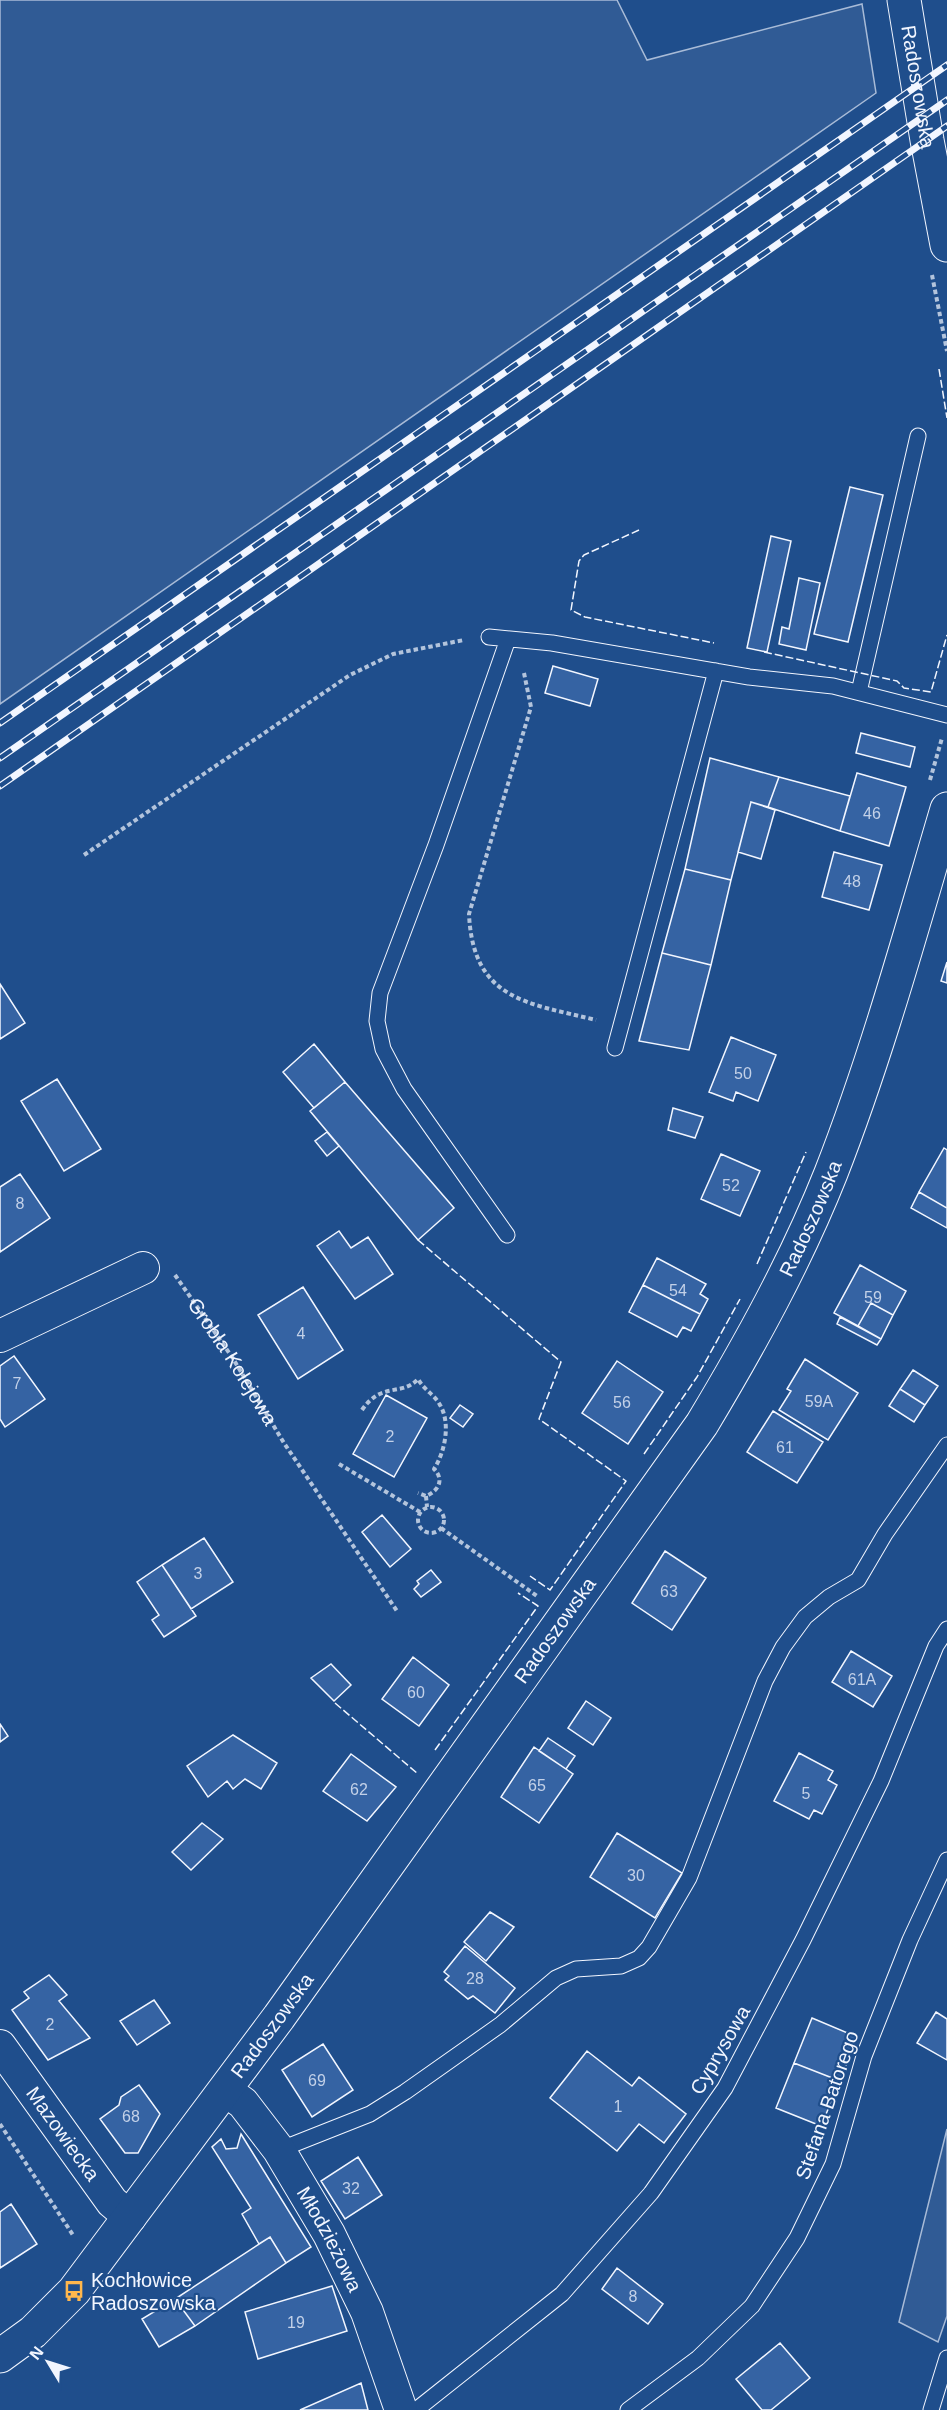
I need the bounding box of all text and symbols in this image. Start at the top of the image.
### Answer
street label: Radoszowska [897,24,940,151]
house number: 46 [863,805,881,822]
house number: 48 [843,873,861,890]
house number: 50 [734,1065,752,1082]
street label: Radoszowska [775,1157,846,1280]
house number: 52 [722,1177,740,1194]
house number: 8 [16,1195,25,1212]
house number: 54 [669,1282,687,1299]
house number: 59 [864,1289,882,1306]
street label: Grobla Kolejowa [183,1294,282,1430]
house number: 4 [297,1325,306,1342]
house number: 7 [13,1375,22,1392]
house number: 59A [805,1393,834,1410]
house number: 56 [613,1394,631,1411]
house number: 2 [386,1428,395,1445]
house number: 61 [776,1439,794,1456]
house number: 3 [194,1565,203,1582]
street label: Radoszowska [510,1572,600,1687]
house number: 63 [660,1583,678,1600]
house number: 61A [848,1671,877,1688]
house number: 60 [407,1684,425,1701]
house number: 65 [528,1777,546,1794]
house number: 62 [350,1781,368,1798]
house number: 5 [802,1785,811,1802]
house number: 30 [627,1867,645,1884]
street label: Radoszowska [226,1968,318,2082]
house number: 28 [466,1970,484,1987]
street label: Cyprysowa [686,2001,755,2098]
house number: 2 [46,2016,55,2033]
street label: Stefana Batorego [791,2028,863,2182]
house number: 69 [308,2072,326,2089]
street label: Mazowiecka [22,2083,105,2186]
house number: 1 [614,2098,623,2115]
house number: 68 [122,2108,140,2125]
house number: 32 [342,2180,360,2197]
street label: Młodzieżowa [292,2183,367,2296]
place label: Kochłowice Radoszowska [91,2269,216,2314]
bus stop icon: Kochłowice Radoszowska [62,2279,86,2303]
house number: 8 [629,2288,638,2305]
house number: 19 [287,2314,305,2331]
north arrow [18,2332,78,2392]
text: N [26,2343,47,2363]

